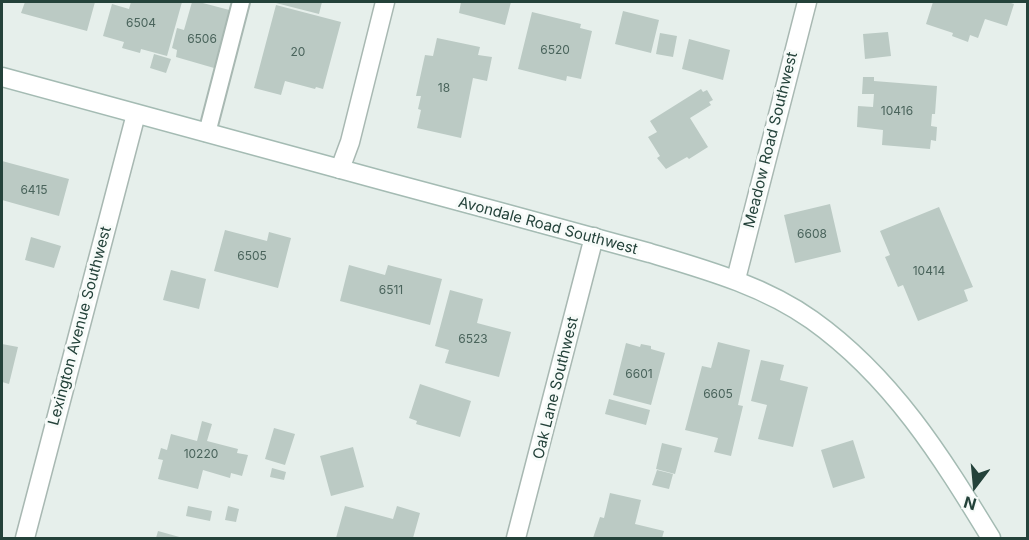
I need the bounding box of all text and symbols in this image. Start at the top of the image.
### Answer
house number: 6504 [126,16,156,30]
house number: 6506 [187,32,217,46]
house number: 6520 [540,43,570,57]
house number: 20 [291,45,305,59]
street label: Meadow Road Southwest [740,50,802,230]
house number: 18 [438,81,450,95]
house number: 10416 [881,104,913,118]
house number: 6415 [20,183,48,197]
street label: Avondale Road Southwest [456,193,640,259]
street label: Lexington Avenue Southwest [45,224,115,428]
house number: 6608 [797,227,827,241]
house number: 6505 [237,249,267,263]
house number: 10414 [913,264,945,278]
house number: 6511 [379,283,403,297]
street label: Oak Lane Southwest [530,315,582,461]
house number: 6523 [458,332,488,346]
house number: 6601 [625,367,653,381]
house number: 6605 [703,387,733,401]
house number: 10220 [184,447,218,461]
north arrow [945,456,1005,516]
text: N [961,492,979,515]

